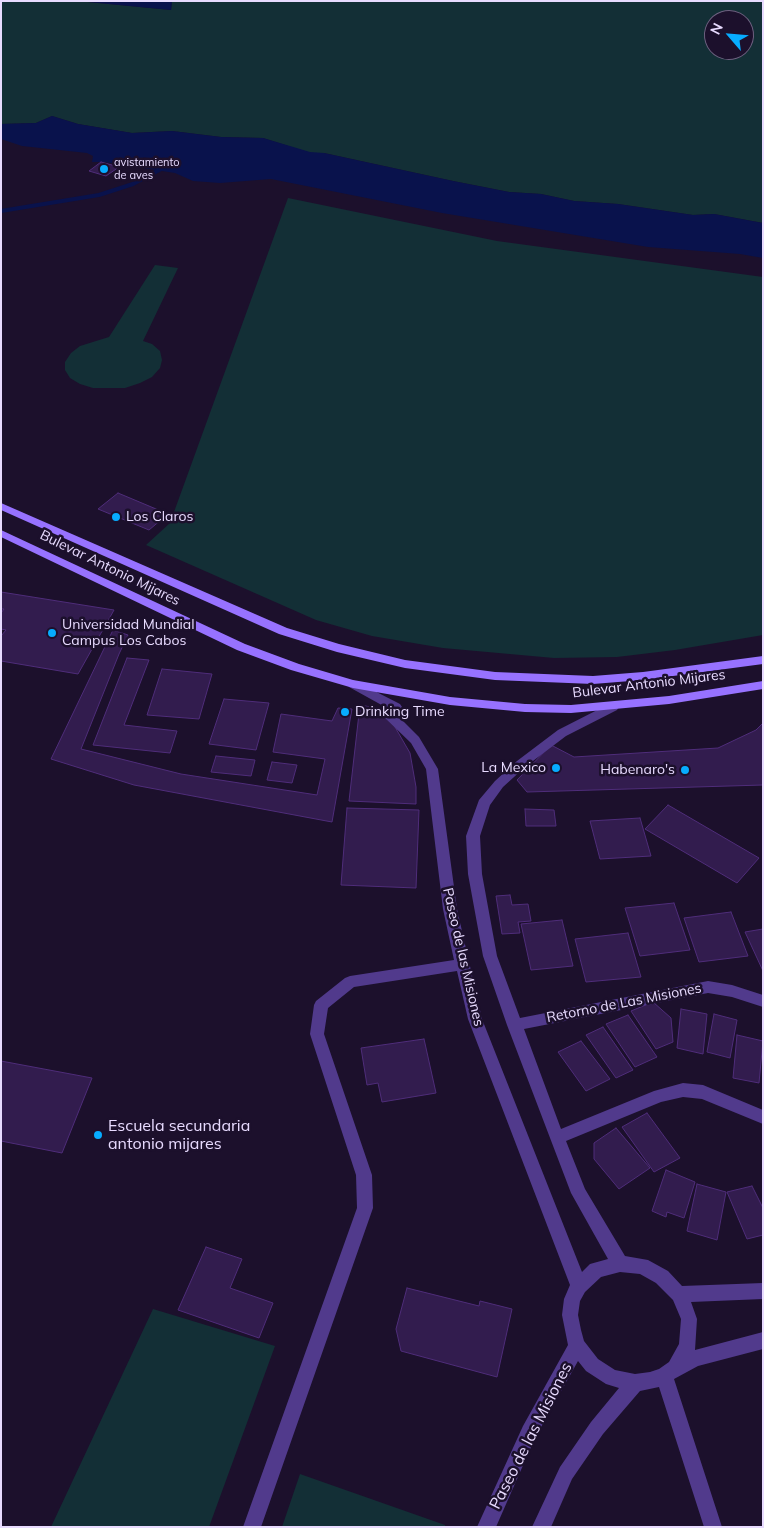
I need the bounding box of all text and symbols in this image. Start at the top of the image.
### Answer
north arrow [704,10,754,60]
text: N [706,20,727,37]
place label: avistamiento de aves [114,156,180,182]
marker: avistamiento de aves [98,163,110,175]
place label: Los Claros [126,509,193,525]
marker: Los Claros [110,511,122,523]
street label: Bulevar Antonio Mijares [37,527,183,609]
place label: Universidad Mundial Campus Los Cabos [62,617,195,650]
marker: Universidad Mundial Campus Los Cabos [46,627,58,639]
street label: Bulevar Antonio Mijares [572,666,726,702]
place label: Drinking Time [355,704,445,720]
marker: Drinking Time [339,706,351,718]
place label: La Mexico [481,760,546,776]
marker: La Mexico [550,762,562,774]
place label: Habenaro's [600,762,675,778]
marker: Habenaro's [679,764,691,776]
street label: Paseo de las Misiones [439,886,487,1028]
street label: Retorno de Las Misiones [545,980,703,1026]
place label: Escuela secundaria antonio mijares [108,1116,250,1154]
marker: Escuela secundaria antonio mijares [92,1129,104,1141]
street label: Paseo de las Misiones [486,1359,576,1513]

